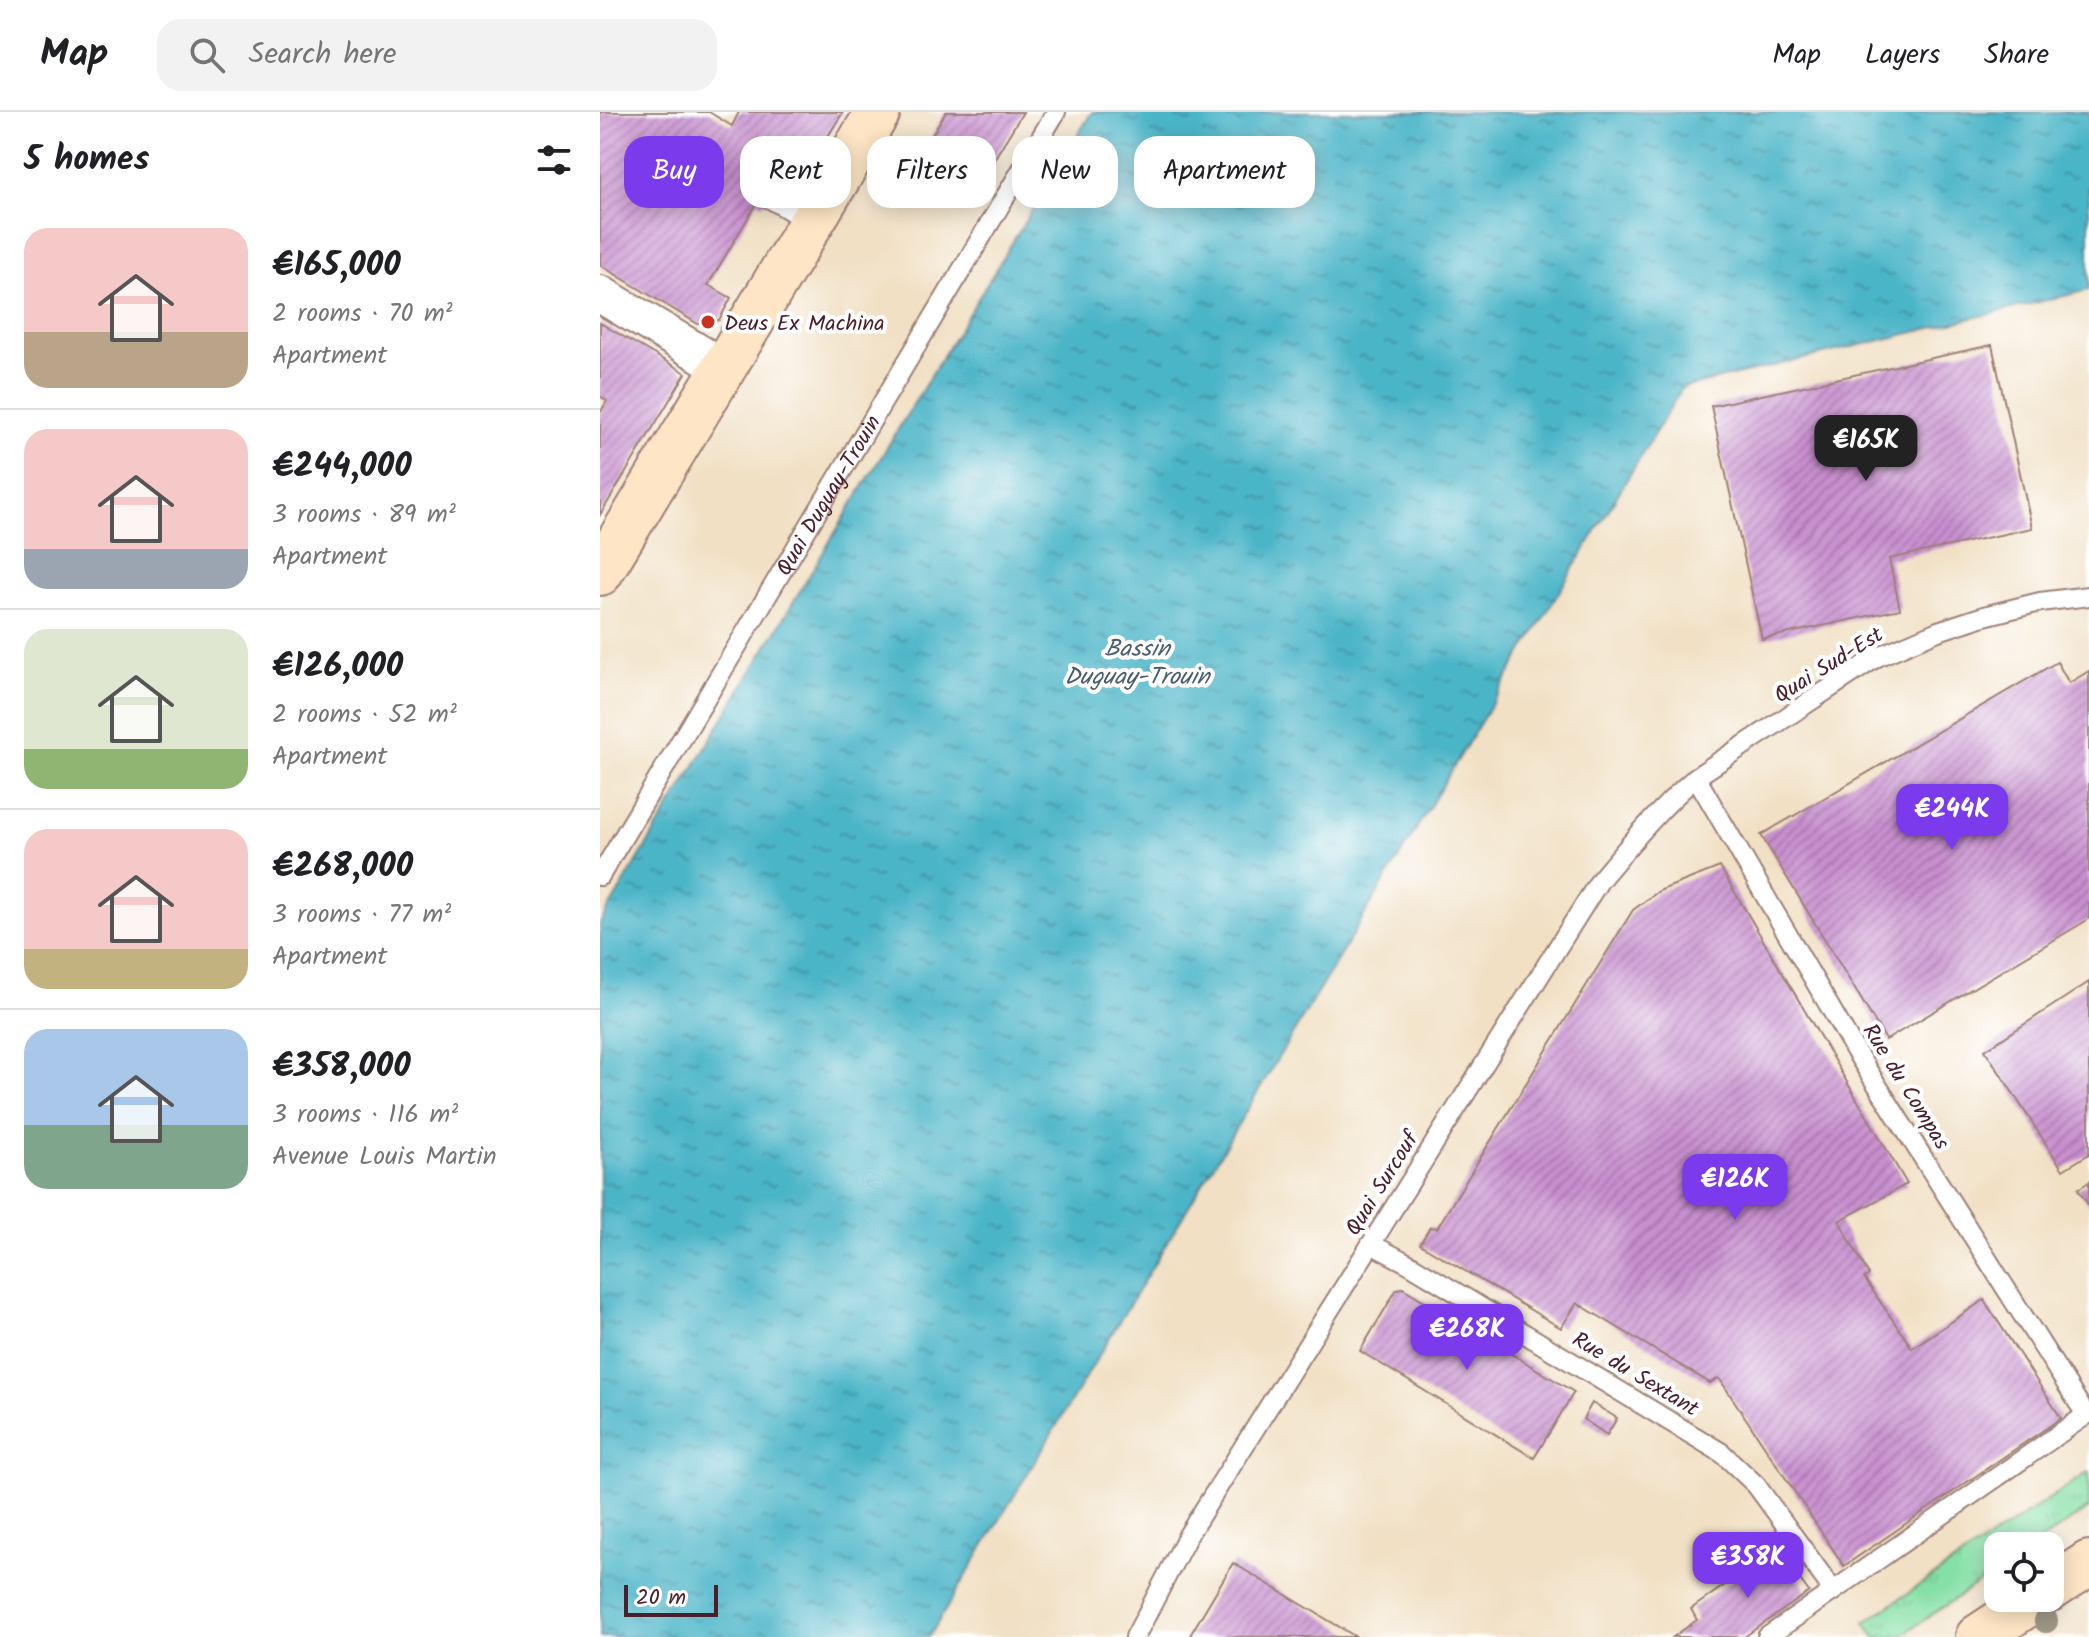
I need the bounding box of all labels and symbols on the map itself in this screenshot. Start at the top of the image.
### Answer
place label: Deus Ex Machina [724,307,885,342]
marker: Deus Ex Machina [699,313,717,331]
street label: Quai Duguay-Trouin [768,409,891,583]
pin: €165K [1810,415,1922,483]
street label: Quai Sud-Est [1768,618,1891,714]
water label: Bassin Duguay-Trouin [1064,630,1212,697]
pin: €244K [1896,784,2008,852]
street label: Rue du Compas [1852,1017,1958,1158]
street label: Quai Surcouf [1337,1123,1430,1243]
pin: €126K [1679,1154,1791,1222]
pin: €268K [1411,1304,1523,1372]
street label: Rue du Sextant [1565,1323,1705,1427]
pin: €358K [1692,1532,1804,1600]
scale bar [624,1581,718,1617]

